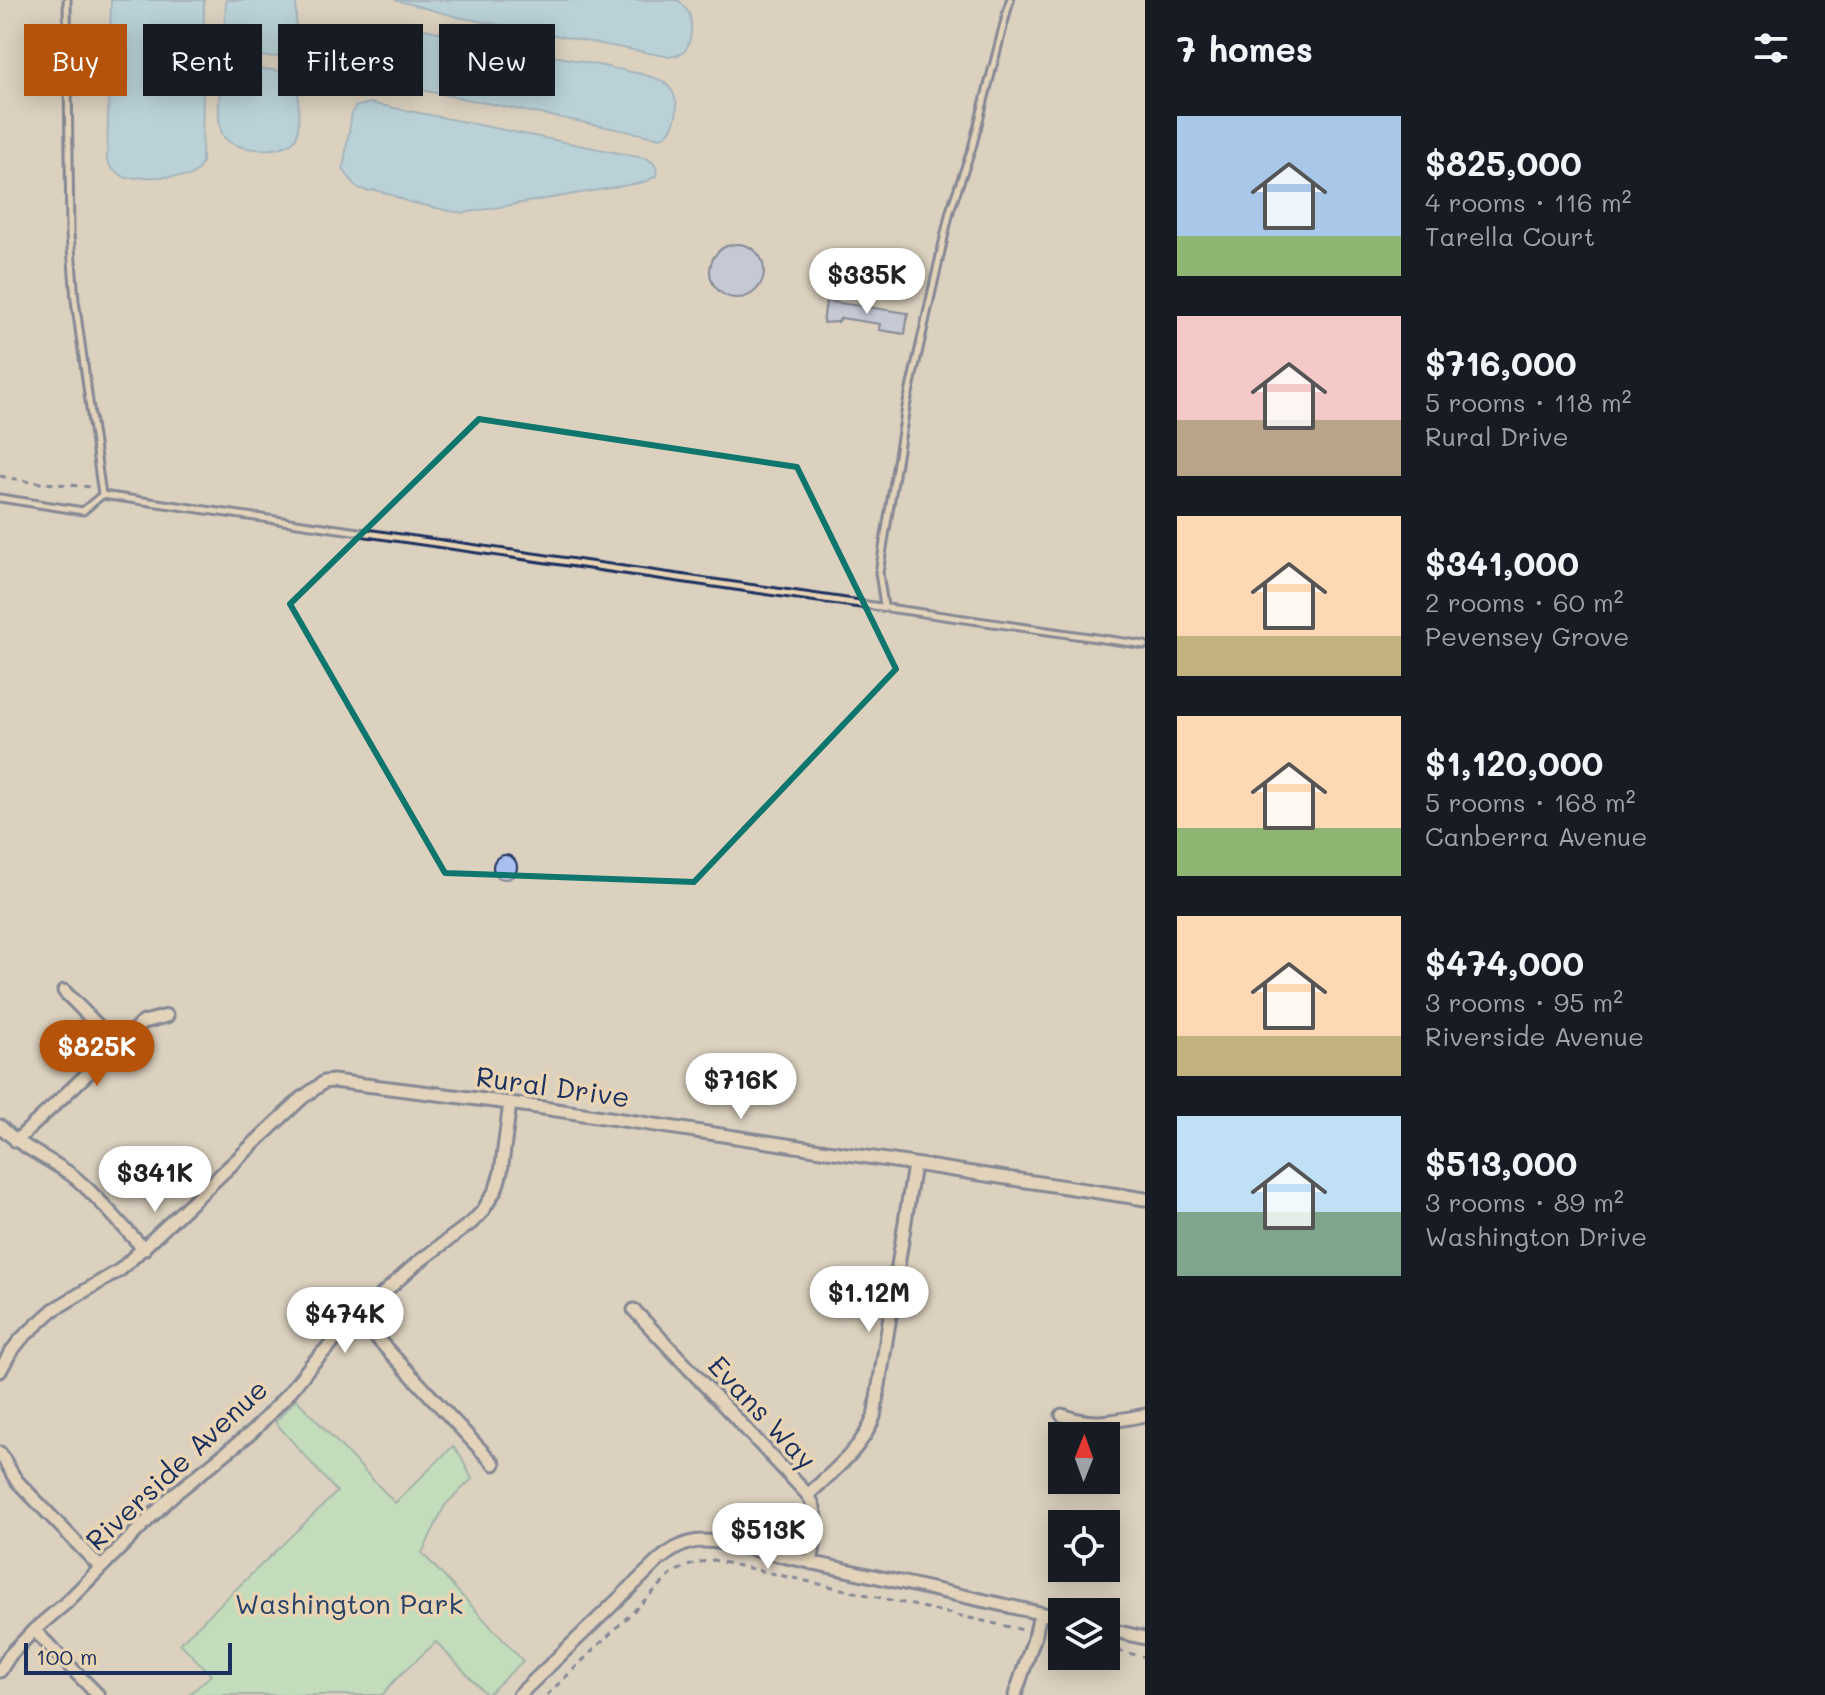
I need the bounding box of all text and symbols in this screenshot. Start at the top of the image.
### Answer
chip: Buy [24,24,127,96]
chip: Rent [143,24,262,96]
chip: Filters [278,24,423,96]
chip: New [439,24,555,96]
text: 7 homes [1177,26,1313,71]
icon: filters [1749,26,1793,70]
text: $825,000 [1425,140,1582,185]
icon: home [1241,148,1337,244]
text: 4 rooms · 116 m² [1425,185,1632,219]
text: Tarella Court [1425,219,1595,253]
pin: $335K [811,248,923,316]
text: $335K [827,257,907,291]
text: $716,000 [1425,340,1577,385]
icon: home [1241,348,1337,444]
text: 5 rooms · 118 m² [1425,385,1632,419]
text: Rural Drive [1425,419,1569,453]
text: $341,000 [1425,540,1579,585]
icon: home [1241,548,1337,644]
text: 2 rooms · 60 m² [1425,585,1624,619]
text: Pevensey Grove [1425,619,1629,653]
text: $1,120,000 [1425,740,1603,785]
icon: home [1241,748,1337,844]
text: 5 rooms · 168 m² [1425,785,1636,819]
text: Canberra Avenue [1425,819,1647,853]
text: $474,000 [1425,940,1584,985]
icon: home [1241,948,1337,1044]
text: 3 rooms · 95 m² [1425,985,1623,1019]
text: Riverside Avenue [1425,1019,1644,1053]
pin: $825K [41,1020,153,1088]
text: $825K [57,1029,137,1063]
pin: $716K [685,1053,797,1121]
street label: Rural Drive [474,1057,632,1115]
text: $716K [704,1062,778,1096]
text: $513,000 [1425,1140,1577,1185]
pin: $341K [99,1146,211,1214]
icon: home [1241,1148,1337,1244]
text: $341K [117,1155,193,1189]
text: 3 rooms · 89 m² [1425,1185,1624,1219]
text: Washington Drive [1425,1219,1647,1253]
pin: $1.12M [804,1266,934,1334]
text: $1.12M [828,1275,910,1309]
pin: $474K [289,1287,401,1355]
text: $474K [305,1296,385,1330]
street label: Evans Way [701,1347,825,1477]
street label: Riverside Avenue [77,1370,275,1558]
north arrow [1048,1422,1120,1494]
map controls [1048,1422,1120,1670]
pin: $513K [712,1503,824,1571]
button: locate [1048,1510,1120,1582]
text: $513K [730,1512,806,1546]
park label: Washington Park [235,1585,463,1621]
button: layers [1048,1598,1120,1670]
scale bar [24,1639,232,1675]
text: 100 m [36,1642,98,1671]

